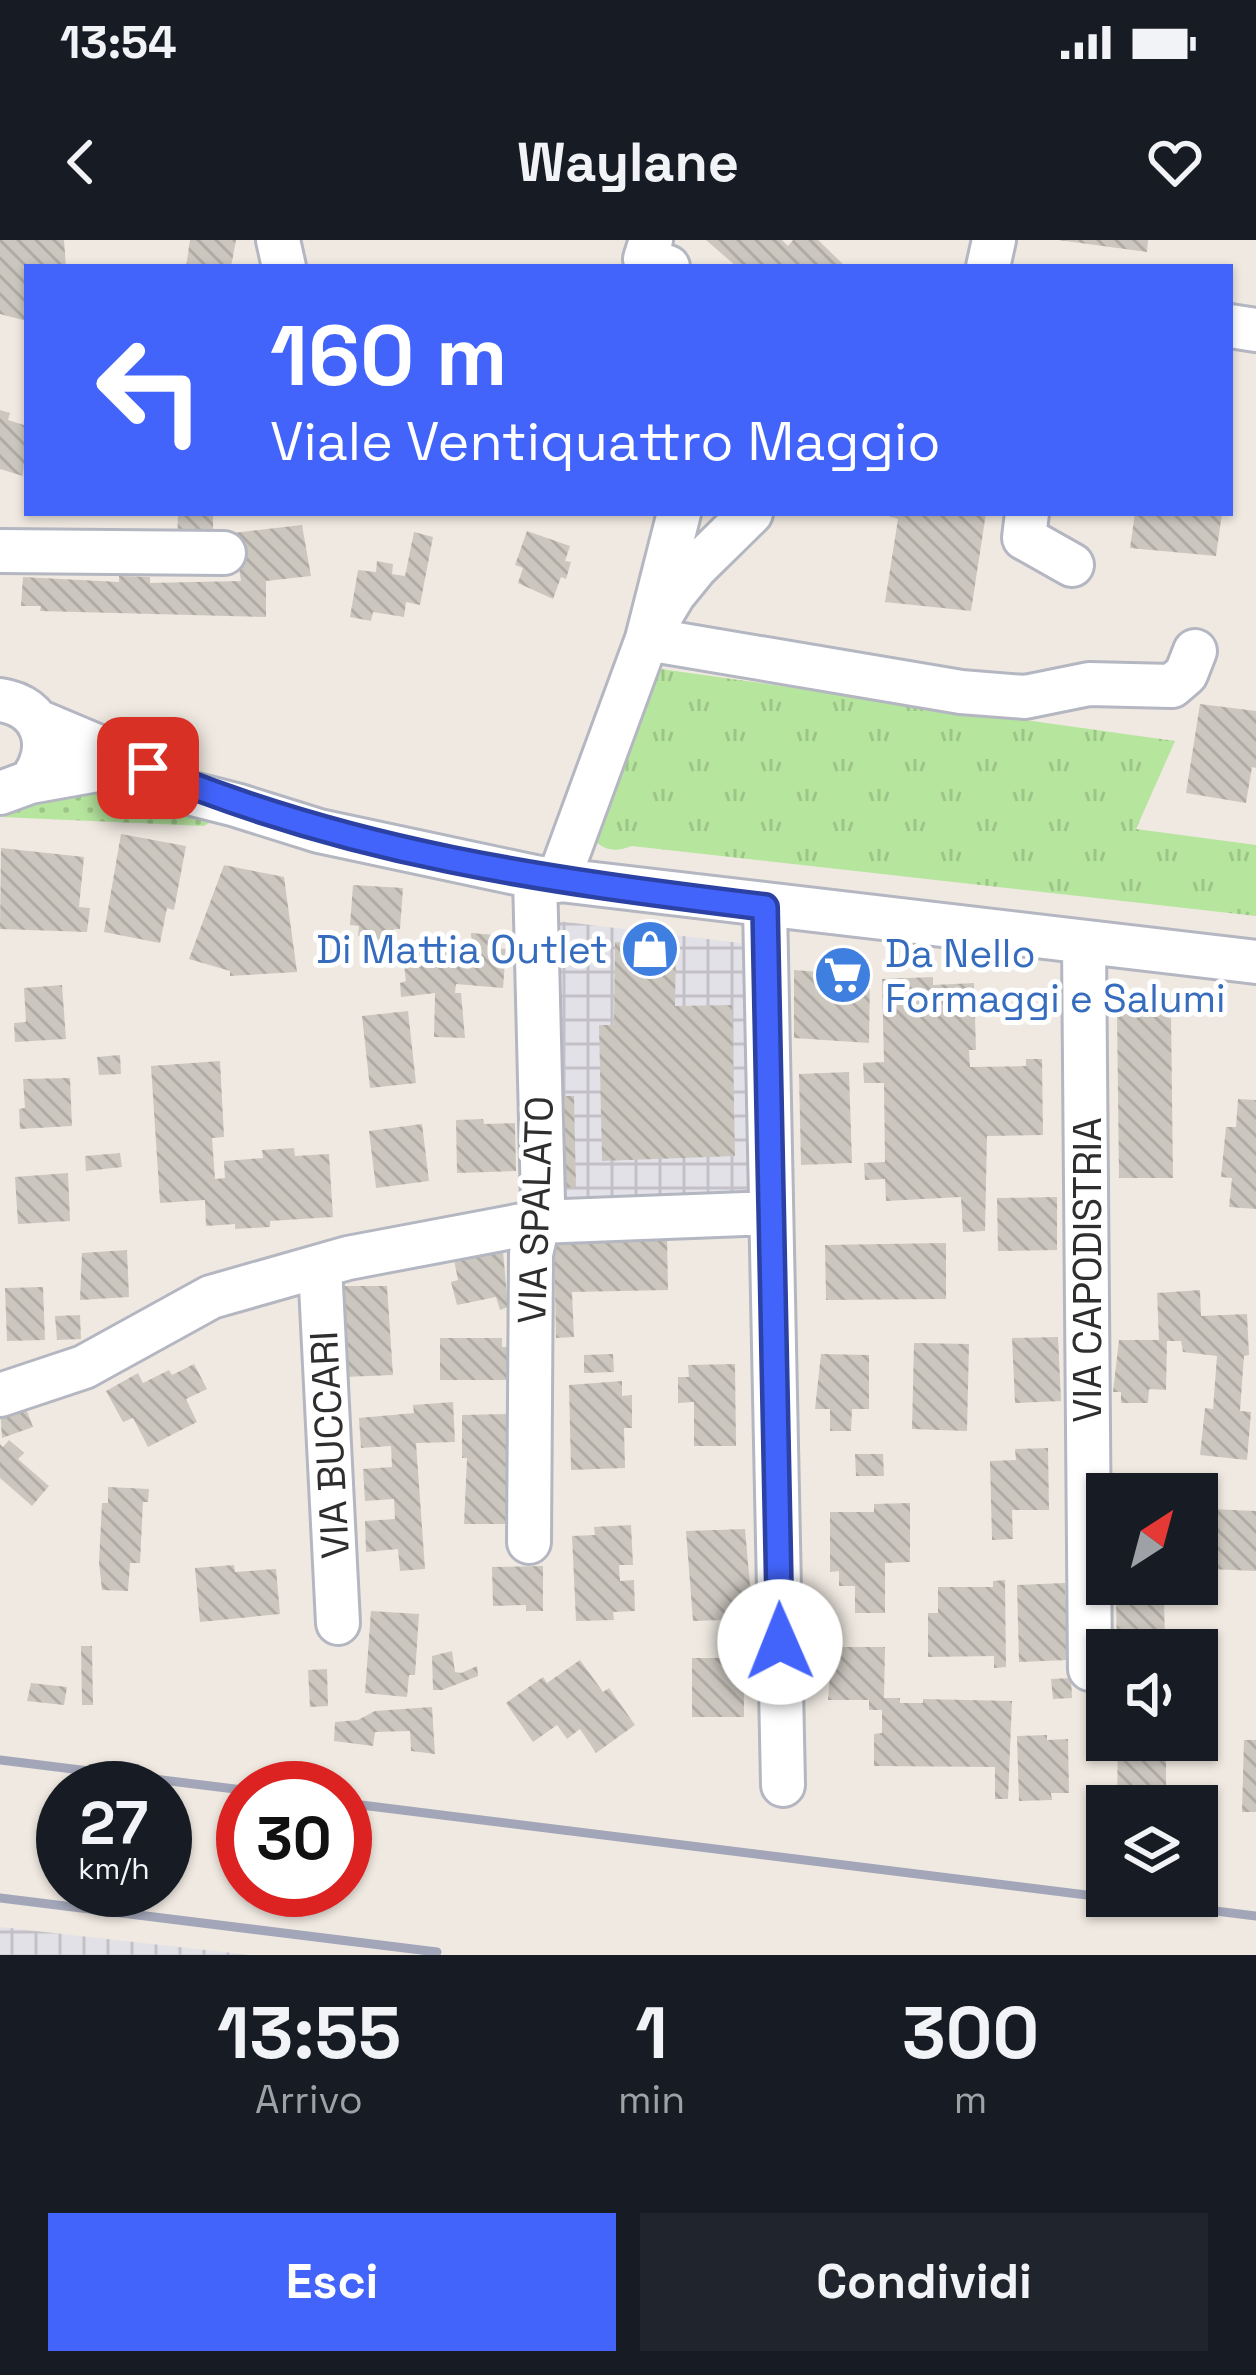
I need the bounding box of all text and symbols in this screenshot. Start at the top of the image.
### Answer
text: 13:54 [60,14,177,71]
text: Waylane [517,128,739,197]
icon: back [48,129,114,195]
icon: heart [1142,129,1208,195]
text: 160 m [270,302,507,410]
icon: left [72,312,228,468]
text: Viale Ventiquattro Maggio [270,407,941,476]
pin [97,717,199,819]
icon: arrive [115,735,181,801]
shop icon: Di Mattia Outlet [619,918,681,980]
place label: Di Mattia Outlet [316,925,608,974]
place label: Da Nello Formaggi e Salumi [885,929,1226,1023]
supermarket icon: Da Nello Formaggi e Salumi [812,944,874,1006]
street label: VIA SPALATO [507,1095,564,1325]
street label: VIA CAPODISTRIA [1063,1117,1112,1423]
street label: VIA BUCCARI [299,1330,360,1560]
north arrow [1086,1473,1218,1605]
map controls [1086,1473,1218,1917]
position arrow [717,1579,843,1705]
button: sound [1086,1629,1218,1761]
speed limit sign: 30 [216,1761,372,1917]
text: 27 [80,1785,148,1862]
button: layers [1086,1785,1218,1917]
text: km/h [78,1849,150,1888]
text: 13:55 [217,1987,401,2079]
text: 1 [635,1987,668,2079]
text: 300 [902,1987,1039,2079]
text: Arrivo [255,2075,363,2124]
text: min [618,2075,685,2124]
text: m [954,2075,987,2124]
button: Esci [48,2213,616,2351]
button: Condividi [640,2213,1208,2351]

